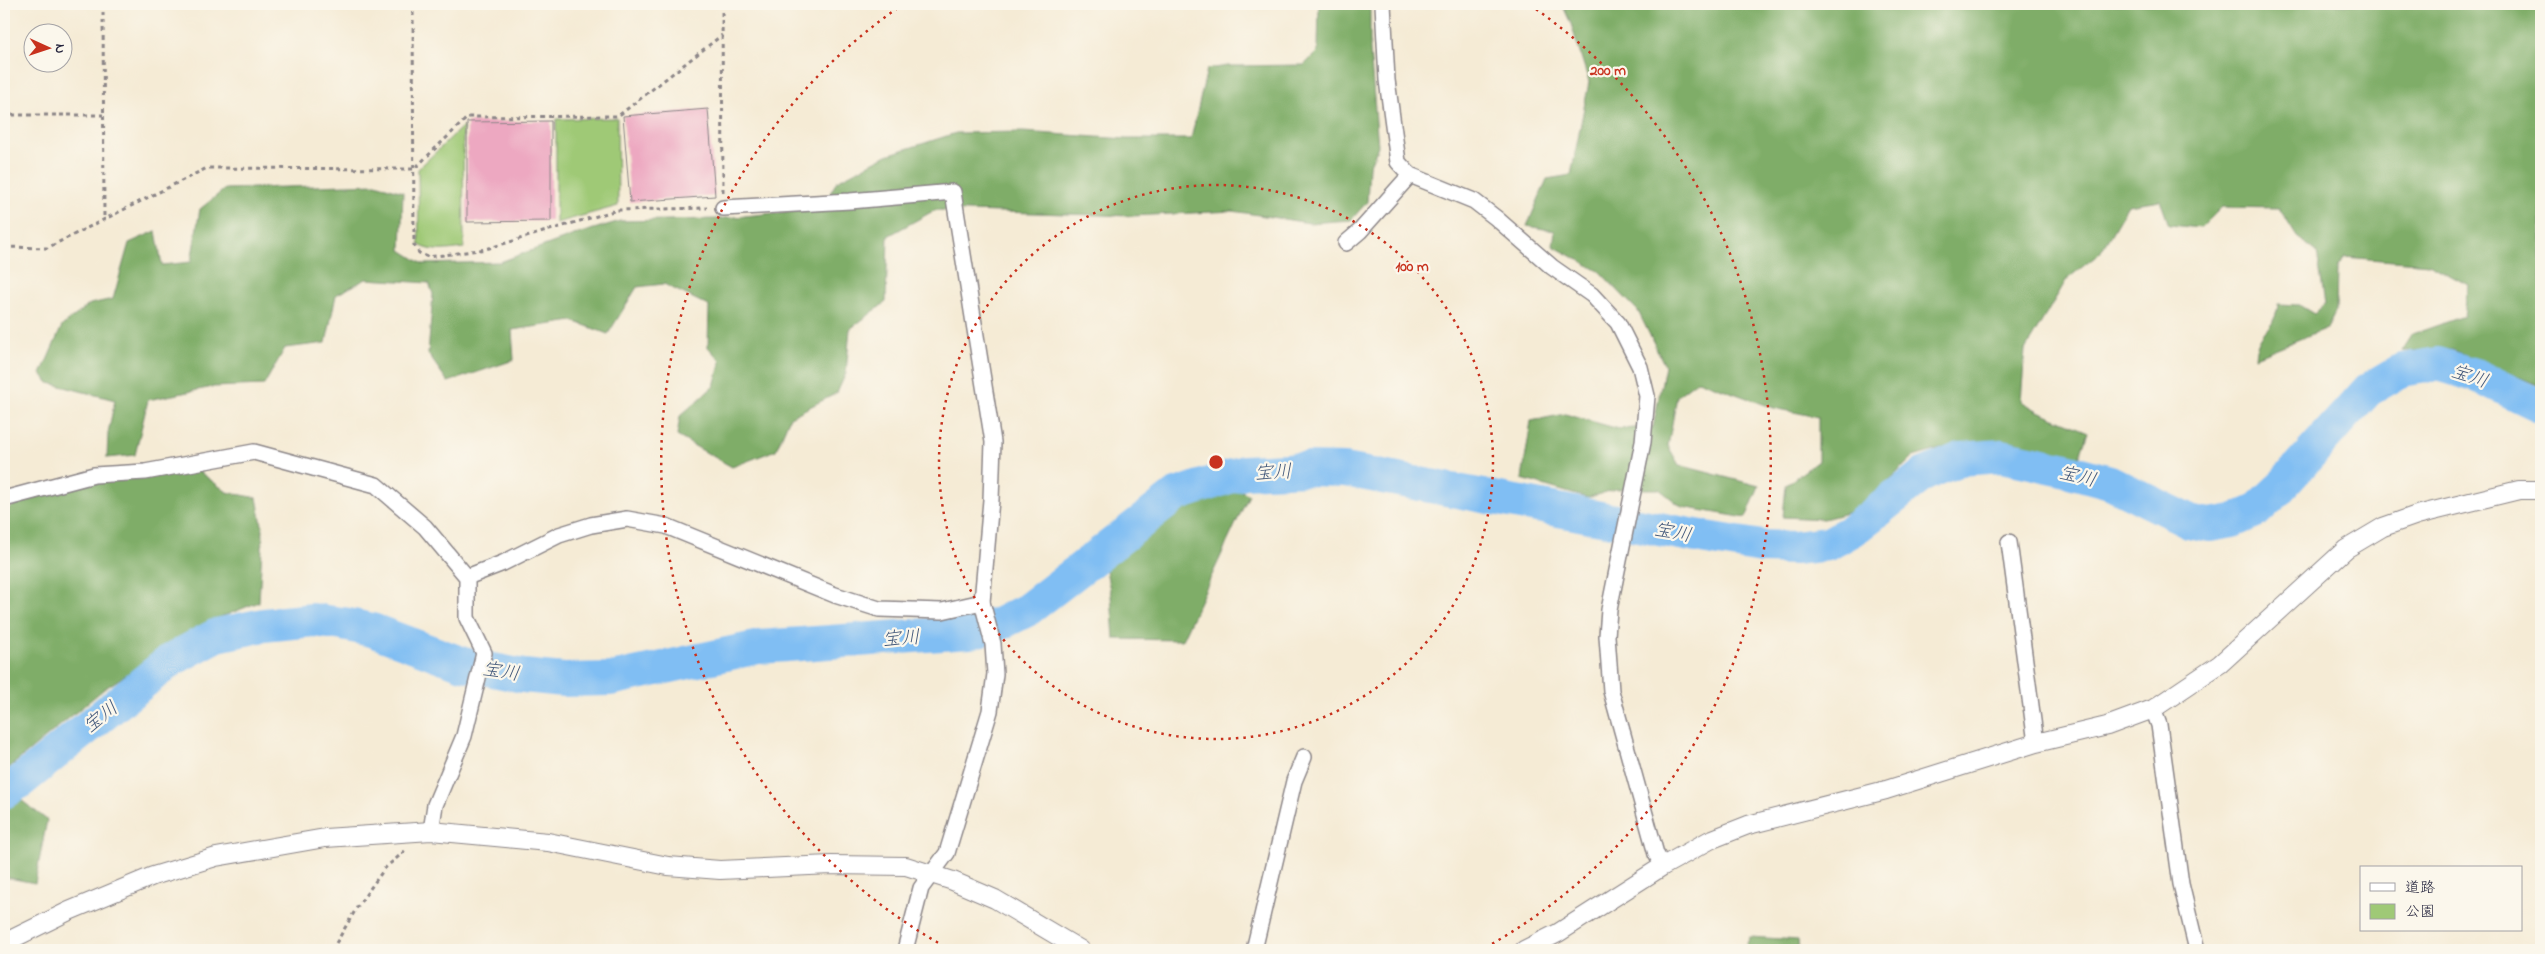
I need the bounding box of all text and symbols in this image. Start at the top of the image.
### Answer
north arrow [22,22,72,72]
text: N [49,43,70,54]
text: 200 m [1589,60,1626,82]
text: 100 m [1395,256,1429,278]
water label: 宝川 [2447,358,2492,396]
centre of rings [1207,453,1225,471]
water label: 宝川 [1253,459,1293,488]
water label: 宝川 [2056,460,2099,495]
water label: 宝川 [1651,517,1694,550]
water label: 宝川 [881,625,921,654]
water label: 宝川 [480,656,521,689]
water label: 宝川 [78,696,125,740]
legend [2360,866,2522,932]
text: 道路 [2405,877,2435,899]
text: 公園 [2405,901,2435,923]

